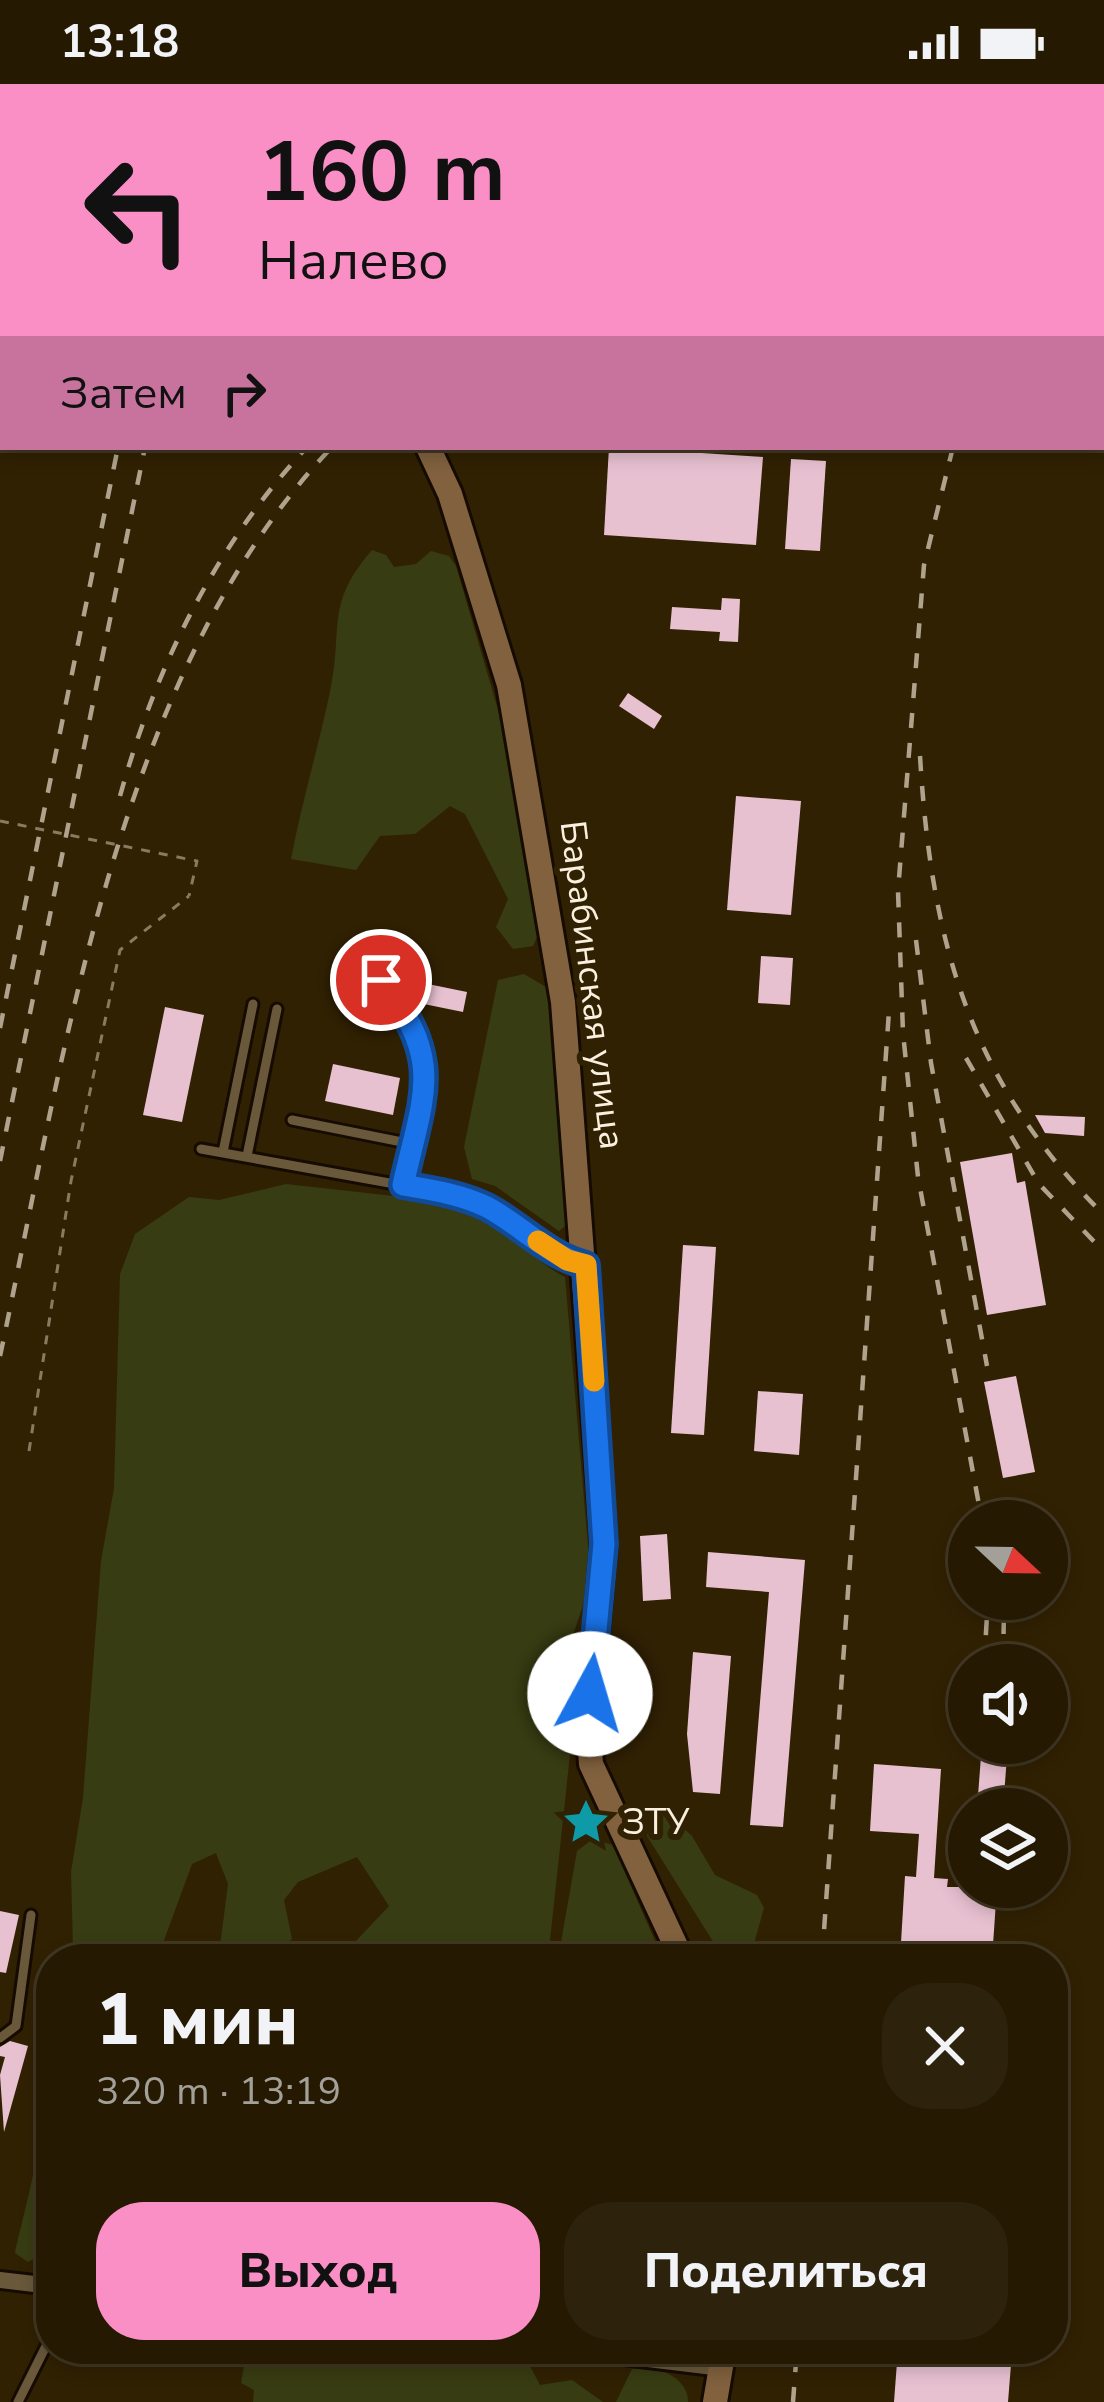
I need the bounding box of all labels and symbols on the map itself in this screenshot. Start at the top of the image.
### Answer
street label: Барабинская улица [548,818,636,1152]
pin [330,929,432,1031]
north arrow [948,1500,1068,1620]
position arrow [527,1631,653,1757]
place icon: ЗТУ [561,1797,611,1847]
place label: ЗТУ [622,1798,690,1847]

